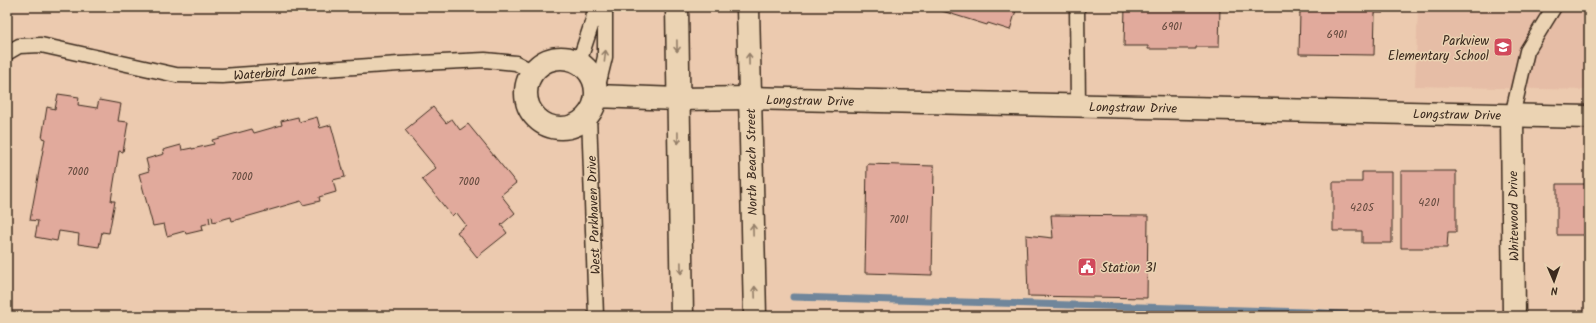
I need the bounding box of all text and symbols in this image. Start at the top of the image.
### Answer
house number: 6901 [1162,18,1182,36]
house number: 6901 [1327,26,1347,44]
place label: Parkview Elementary School [1388,31,1489,67]
school or university icon: Parkview Elementary School [1492,36,1514,58]
one-way arrow [673,39,681,52]
one-way arrow [601,50,608,63]
one-way arrow [745,53,753,66]
street label: Waterbird Lane [233,60,318,87]
street label: Longstraw Drive [766,90,854,113]
street label: Longstraw Drive [1089,97,1177,120]
street label: Longstraw Drive [1413,104,1501,127]
street label: North Beach Street [741,107,764,216]
one-way arrow [674,131,682,144]
street label: West Parkhaven Drive [582,155,607,275]
house number: 7000 [67,163,89,181]
house number: 7000 [231,168,253,186]
street label: Whitewood Drive [1503,170,1526,261]
house number: 7000 [458,173,480,191]
house number: 4201 [1418,194,1440,212]
house number: 4205 [1350,199,1375,217]
house number: 7001 [889,211,909,229]
one-way arrow [749,224,757,237]
public building icon: Station 31 [1076,256,1098,278]
place label: Station 31 [1101,258,1157,279]
one-way arrow [677,261,685,274]
north arrow [1534,261,1574,301]
text: N [1550,281,1558,299]
one-way arrow [751,286,759,299]

